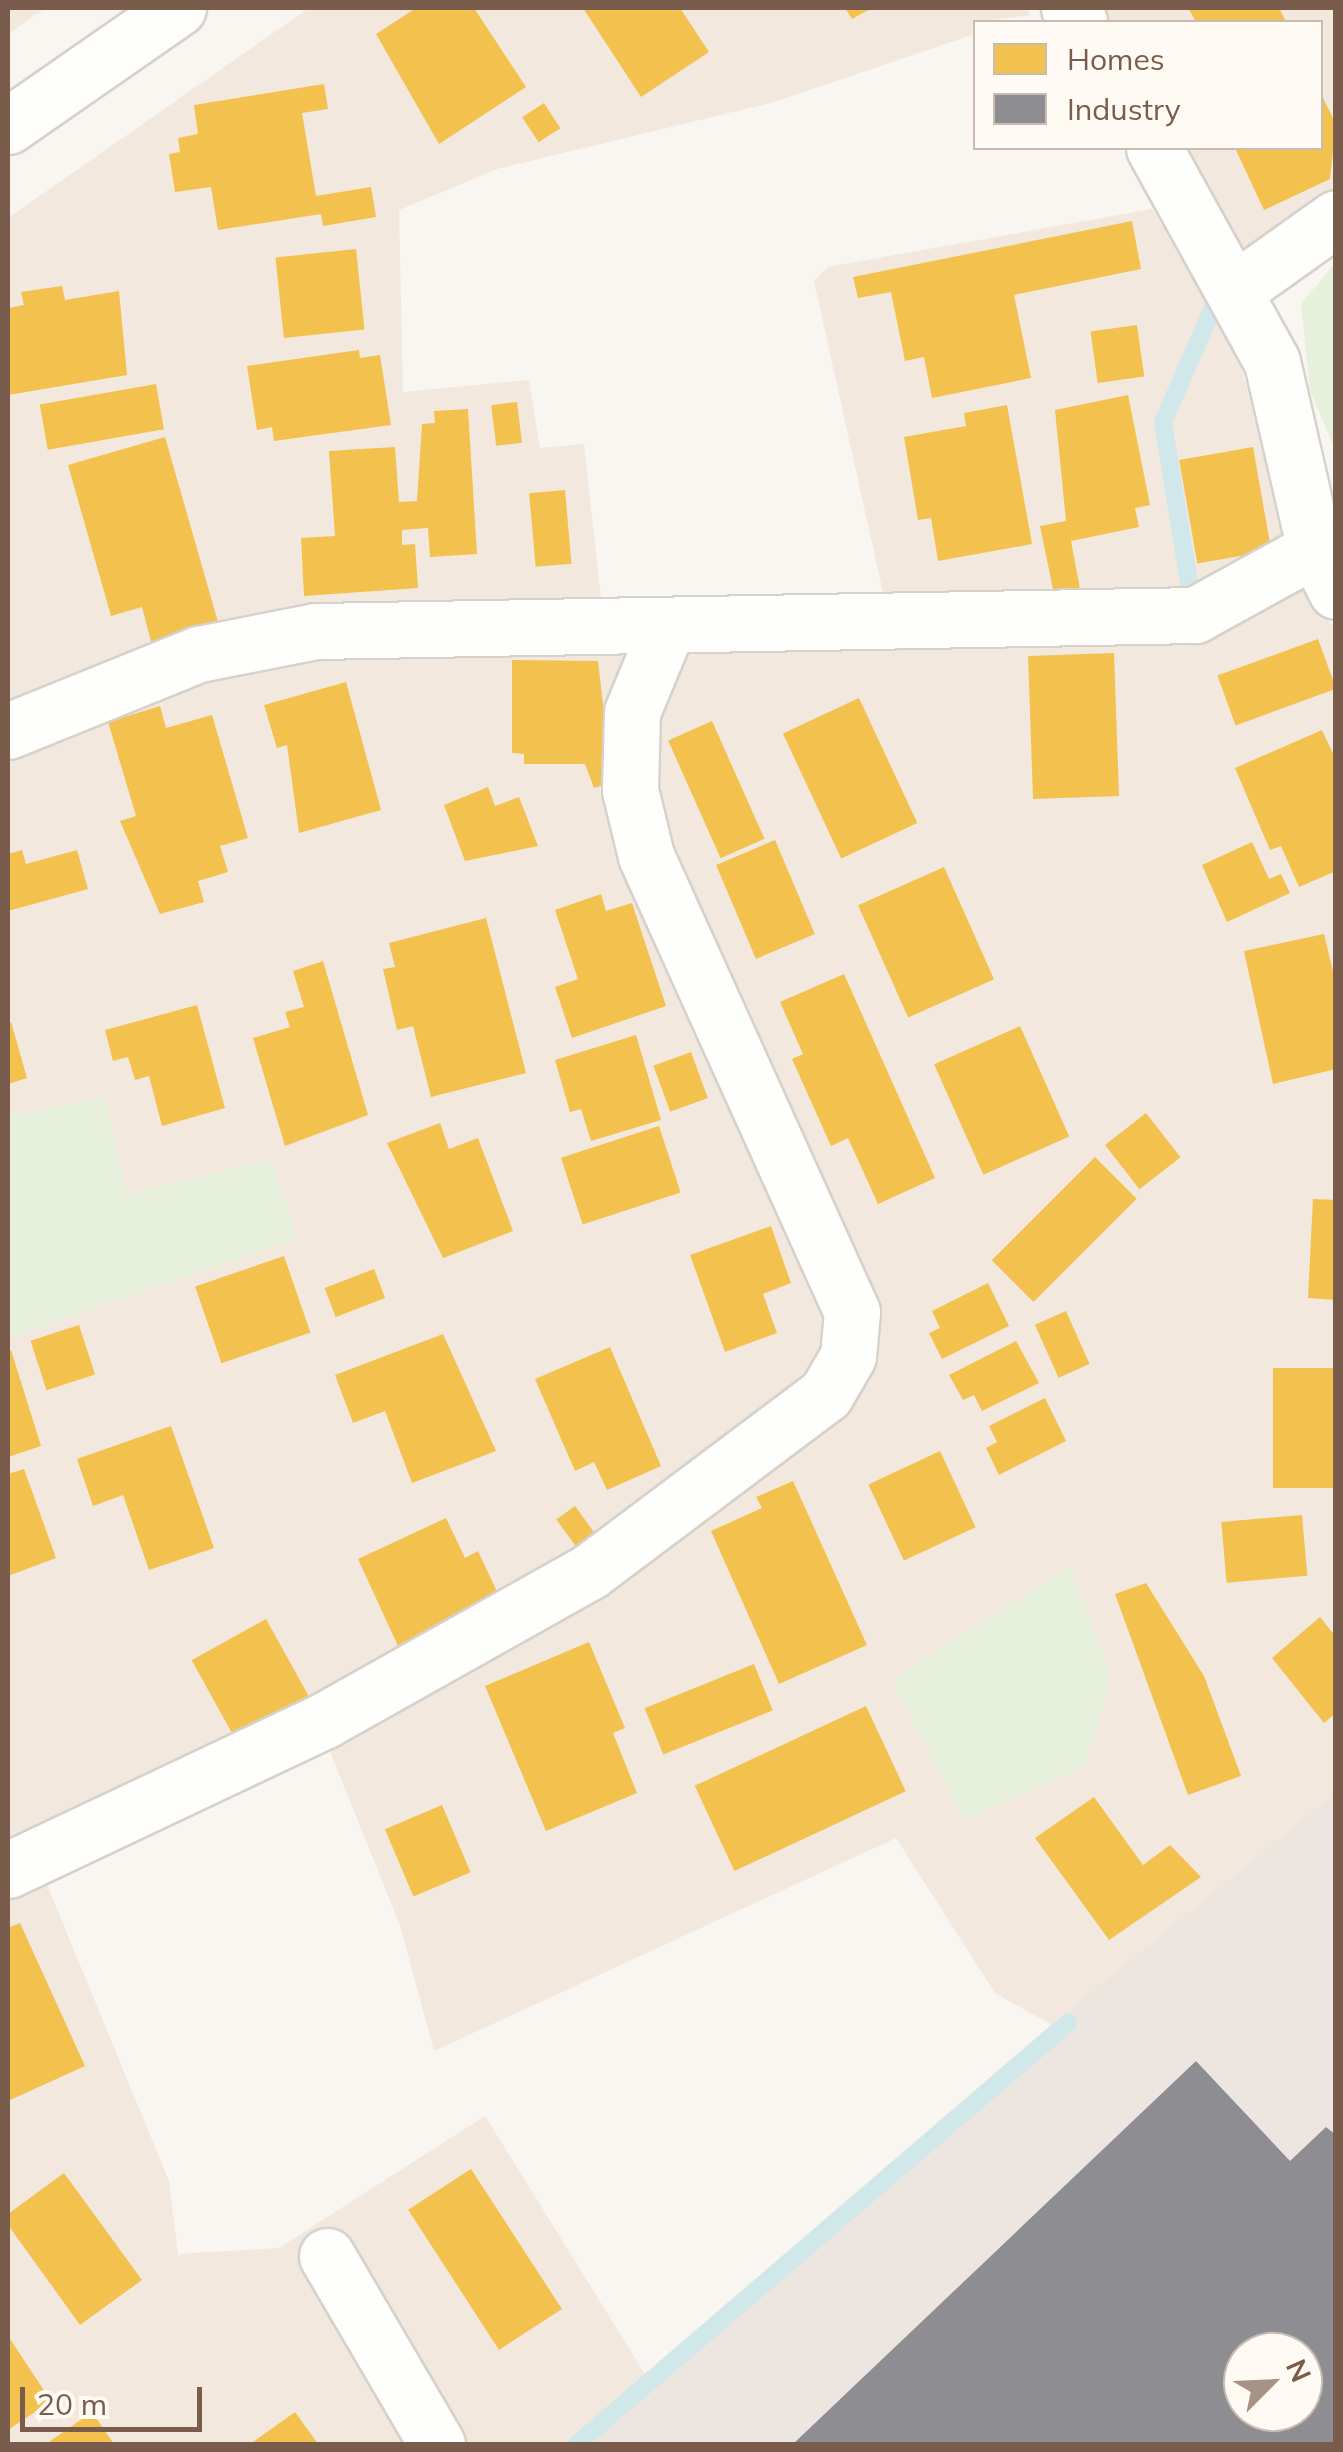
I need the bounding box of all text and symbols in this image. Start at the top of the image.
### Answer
legend [973,20,1323,150]
text: Homes [1067,40,1165,78]
text: Industry [1067,90,1181,128]
north arrow [1223,2332,1323,2432]
text: N [1279,2354,1319,2387]
scale bar [25,2367,208,2429]
text: 20 m [37,2385,107,2423]

